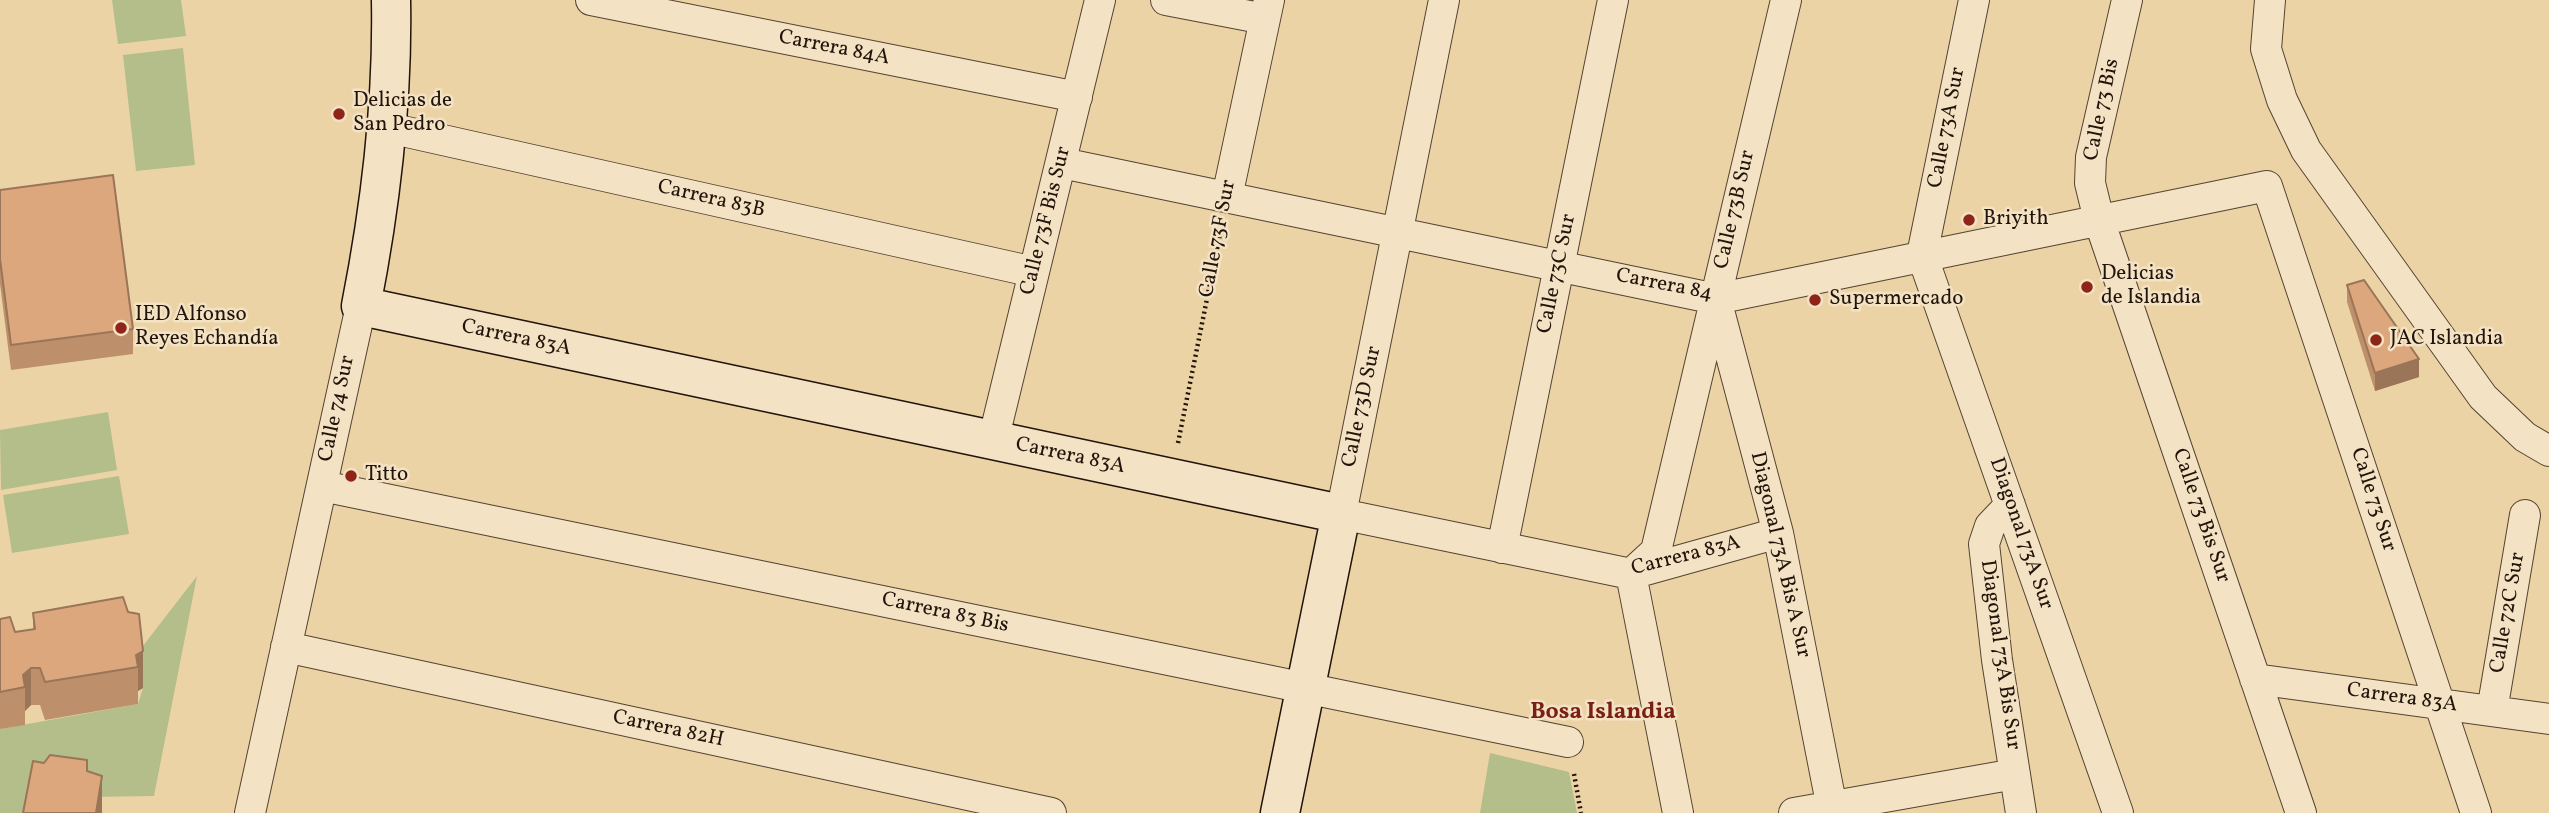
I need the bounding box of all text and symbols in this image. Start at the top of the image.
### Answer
street label: Carrera 84A [776,26,892,72]
street label: Calle 73 Bis [2080,57,2126,163]
street label: Calle 73A Sur [1924,66,1972,190]
place label: Delicias de San Pedro [353,89,452,139]
marker: Delicias de San Pedro [331,106,347,122]
street label: Calle 73F Bis Sur [1016,144,1078,298]
street label: Calle 73B Sur [1710,148,1762,272]
street label: Carrera 83B [655,175,767,225]
street label: Calle 73F Sur [1195,178,1243,300]
place label: Briyith [1983,207,2049,233]
street label: Calle 73C Sur [1533,212,1583,336]
marker: Briyith [1961,212,1977,228]
place label: Delicias de Islandia [2101,262,2201,312]
street label: Carrera 84 [1614,264,1714,308]
marker: Delicias de Islandia [2079,279,2095,295]
place label: Supermercado [1829,287,1963,313]
marker: Supermercado [1807,292,1823,308]
place label: IED Alfonso Reyes Echandía [135,303,279,353]
street label: Carrera 83A [459,315,573,363]
marker: IED Alfonso Reyes Echandía [113,320,129,336]
place label: JAC Islandia [2390,327,2504,353]
marker: JAC Islandia [2368,332,2384,348]
street label: Calle 73D Sur [1338,344,1388,470]
street label: Calle 74 Sur [314,354,362,464]
street label: Carrera 83A [1013,433,1127,481]
street label: Calle 73 Sur [2343,445,2401,555]
street label: Calle 73 Bis Sur [2165,446,2235,586]
street label: Diagonal 73A Bis A Sur [1743,450,1815,660]
street label: Diagonal 73A Sur [1982,455,2058,613]
place label: Titto [365,463,408,489]
marker: Titto [343,468,359,484]
street label: Carrera 83A [1629,531,1743,583]
street label: Calle 72C Sur [2486,551,2532,675]
street label: Diagonal 73A Bis Sur [1973,558,2025,752]
street label: Carrera 83 Bis [879,588,1011,640]
street label: Carrera 83A [2345,679,2459,719]
district label: Bosa Islandia [1530,700,1676,728]
street label: Carrera 82H [610,706,726,754]

